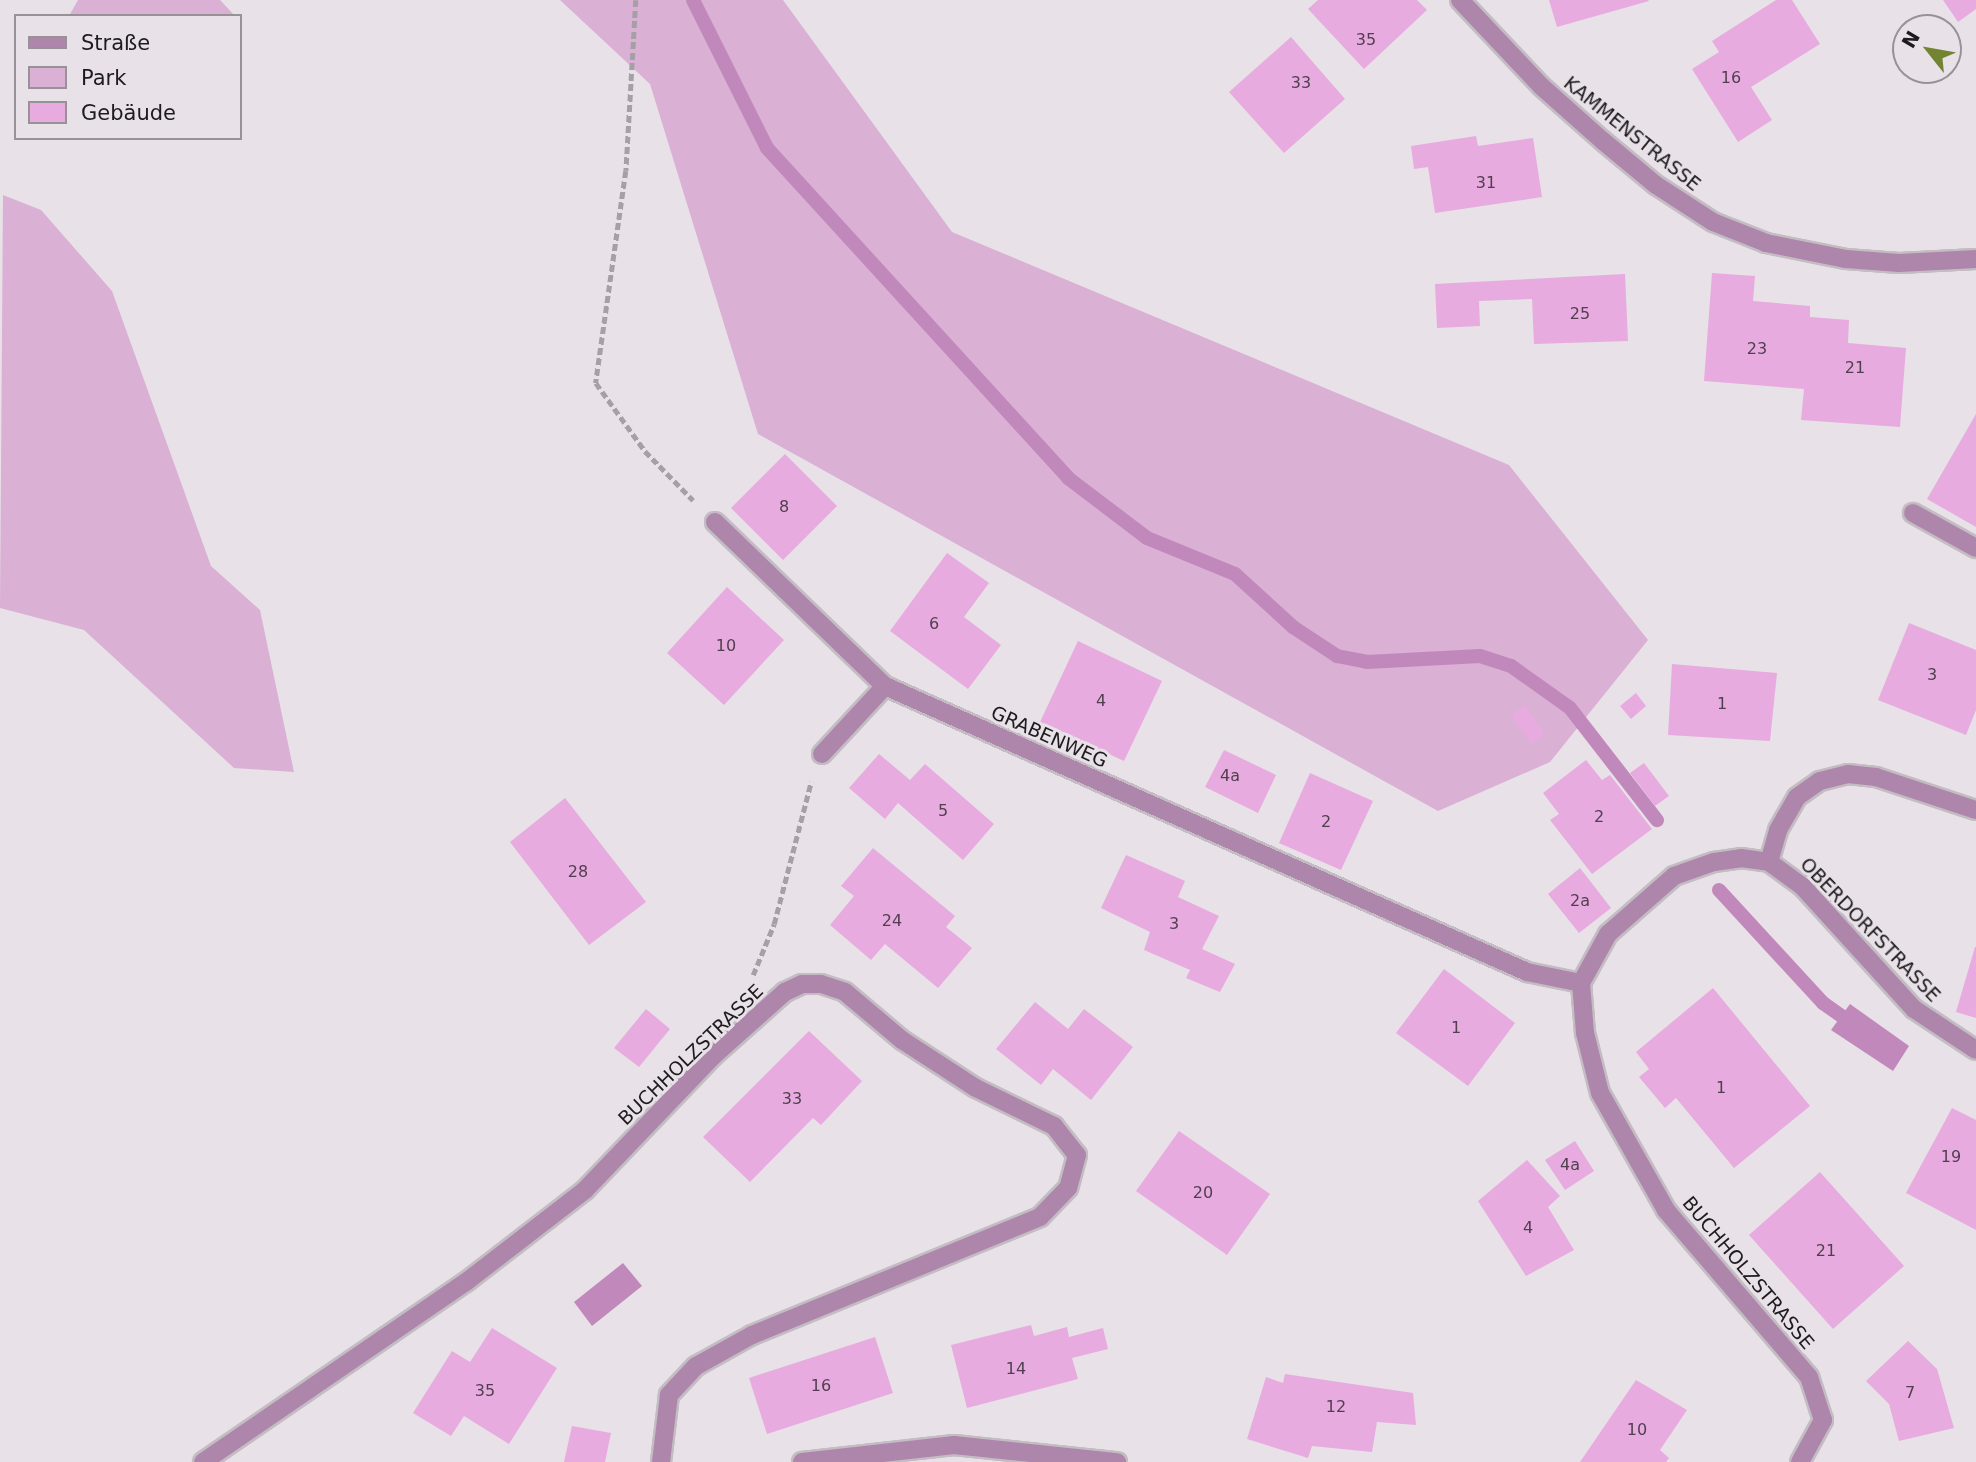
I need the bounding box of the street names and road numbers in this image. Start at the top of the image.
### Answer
street label: KAMMENSTRASSE [1559,72,1705,196]
street label: GRABENWEG [987,701,1111,773]
street label: OBERDORFSTRASSE [1795,853,1945,1007]
street label: BUCHHOLZSTRASSE [614,980,768,1130]
street label: BUCHHOLZSTRASSE [1677,1192,1819,1354]

